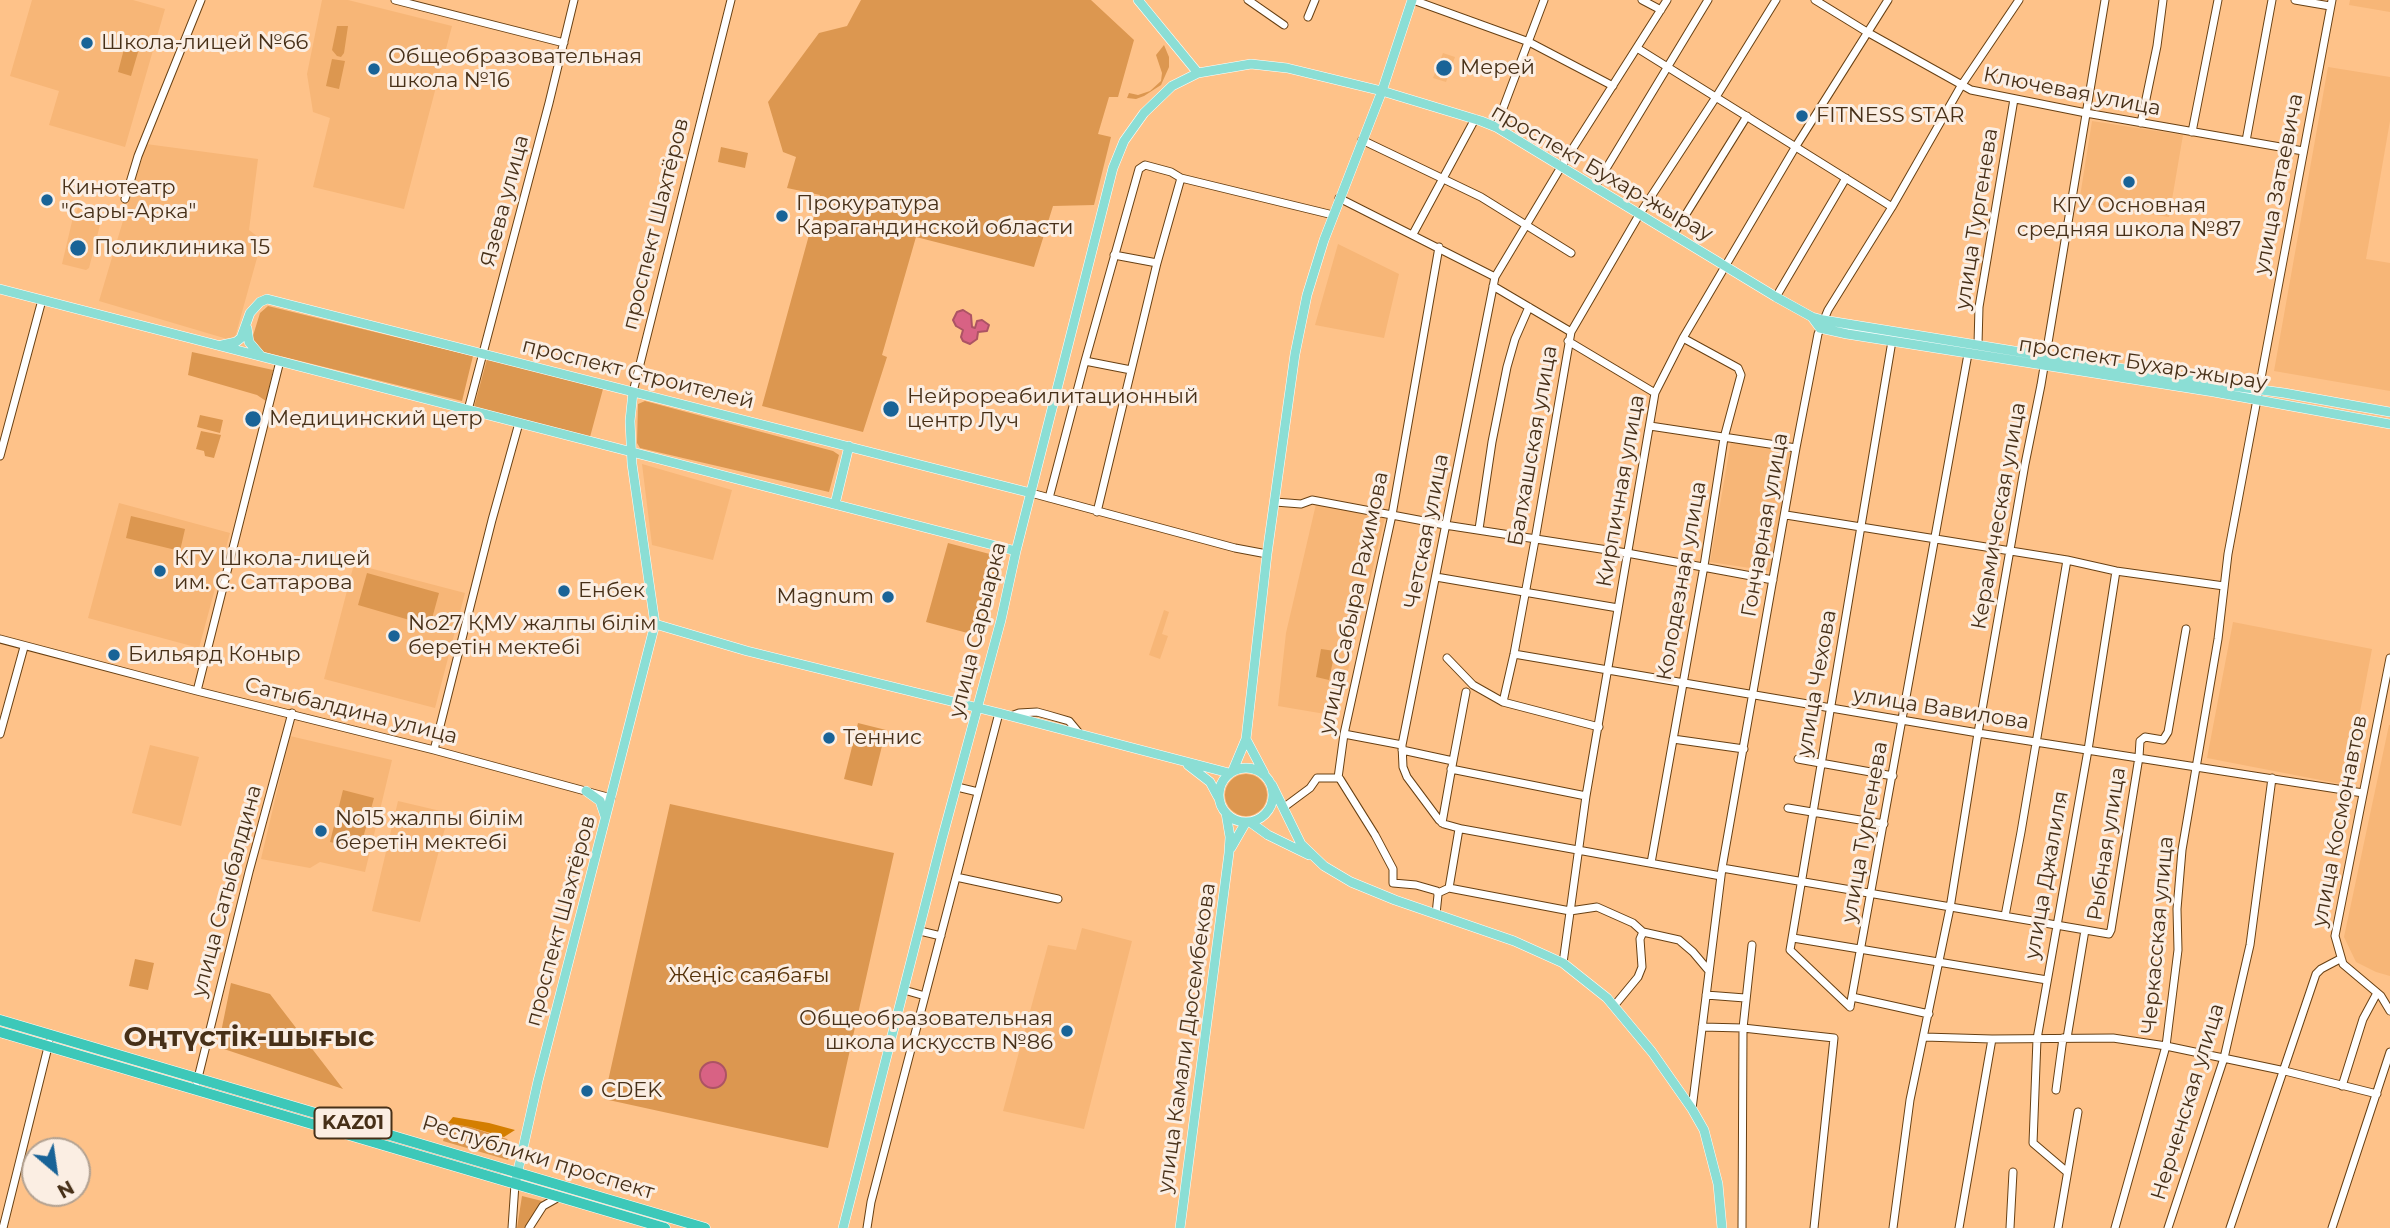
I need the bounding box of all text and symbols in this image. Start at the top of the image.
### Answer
place label: Школа-лицей №66 [101,30,308,56]
marker: Школа-лицей №66 [79,35,95,51]
place label: Общеобразовательная школа №16 [388,44,642,94]
place label: Мерей [1460,55,1535,81]
marker: Мерей [1434,58,1454,78]
marker: Общеобразовательная школа №16 [366,61,382,77]
street label: Ключевая улица [1981,62,2163,122]
street label: улица Затаевича [2249,92,2309,276]
street label: проспект Бухар-жырау [1487,99,1717,247]
place label: FITNESS STAR [1816,103,1964,129]
marker: FITNESS STAR [1794,108,1810,124]
street label: проспект Шахтёров [617,116,695,332]
street label: улица Тургенева [1950,126,2004,312]
street label: Язева улица [475,132,535,270]
marker: КГУ Основная средняя школа №87 [2121,174,2137,190]
place label: Кинотеатр "Сары-Арка" [61,175,196,225]
place label: Прокуратура Карагандинской области [796,191,1074,241]
marker: Кинотеатр "Сары-Арка" [39,192,55,208]
place label: КГУ Основная средняя школа №87 [2017,193,2241,243]
marker: Прокуратура Карагандинской области [774,208,790,224]
place label: Поликлиника 15 [94,235,270,261]
marker: Поликлиника 15 [68,238,88,258]
street label: проспект Бухар-жырау [2017,332,2269,396]
street label: проспект Строителей [519,333,757,415]
street label: Балхашская улица [1503,344,1563,548]
place label: Нейрореабилитационный центр Луч [907,384,1198,434]
street label: Кирпичная улица [1592,393,1650,589]
marker: Нейрореабилитационный центр Луч [881,399,901,419]
street label: Керамическая улица [1967,401,2031,631]
place label: Медицинский цетр [269,406,483,432]
marker: Медицинский цетр [243,409,263,429]
street label: Гончарная улица [1736,431,1794,619]
street label: Четская улица [1400,452,1454,610]
street label: улица Сабыра Рахимова [1314,469,1394,737]
street label: Колодезная улица [1652,479,1712,683]
street label: улица Сарыарка [944,540,1012,720]
place label: КГУ Школа-лицей им. С. Саттарова [174,546,370,596]
marker: КГУ Школа-лицей им. С. Саттарова [152,563,168,579]
place label: Енбек [578,578,645,604]
marker: Енбек [556,583,572,599]
place label: Magnum [777,584,874,610]
marker: Magnum [880,589,896,605]
street label: улица Чехова [1792,608,1842,758]
place label: No27 ҚМУ жалпы білім беретін мектебі [408,611,657,661]
marker: No27 ҚМУ жалпы білім беретін мектебі [386,628,402,644]
place label: Бильярд Коныр [128,642,301,668]
marker: Бильярд Коныр [106,647,122,663]
street label: Сатыбалдина улица [242,672,460,750]
street label: улица Вавилова [1851,683,2031,735]
street label: улица Космонавтов [2307,713,2373,929]
place label: Теннис [843,725,922,751]
marker: Теннис [821,730,837,746]
street label: улица Тургенева [1837,739,1893,925]
street label: Рыбная улица [2082,766,2132,922]
street label: улица Сатыбалдина [187,782,267,1000]
street label: улица Джалиля [2020,789,2074,961]
place label: No15 жалпы білім беретін мектебі [335,806,524,856]
street label: проспект Шахтёров [521,813,601,1029]
marker: No15 жалпы білім беретін мектебі [313,823,329,839]
street label: Черкасская улица [2137,835,2179,1035]
street label: улица Камали Дюсембекова [1153,881,1221,1195]
park label: Жеңіс саябағы [668,963,830,989]
street label: Нерченская улица [2146,1001,2230,1203]
place label: Общеобразовательная школа искусств №86 [799,1006,1053,1056]
district label: Оңтүстік-шығыс [124,1021,374,1055]
marker: Общеобразовательная школа искусств №86 [1059,1023,1075,1039]
place label: CDEK [601,1078,662,1104]
marker: CDEK [579,1083,595,1099]
road number: KАZ01 [314,1107,392,1138]
street label: Республики проспект [419,1111,657,1205]
north arrow [21,1137,91,1207]
text: N [53,1175,78,1203]

